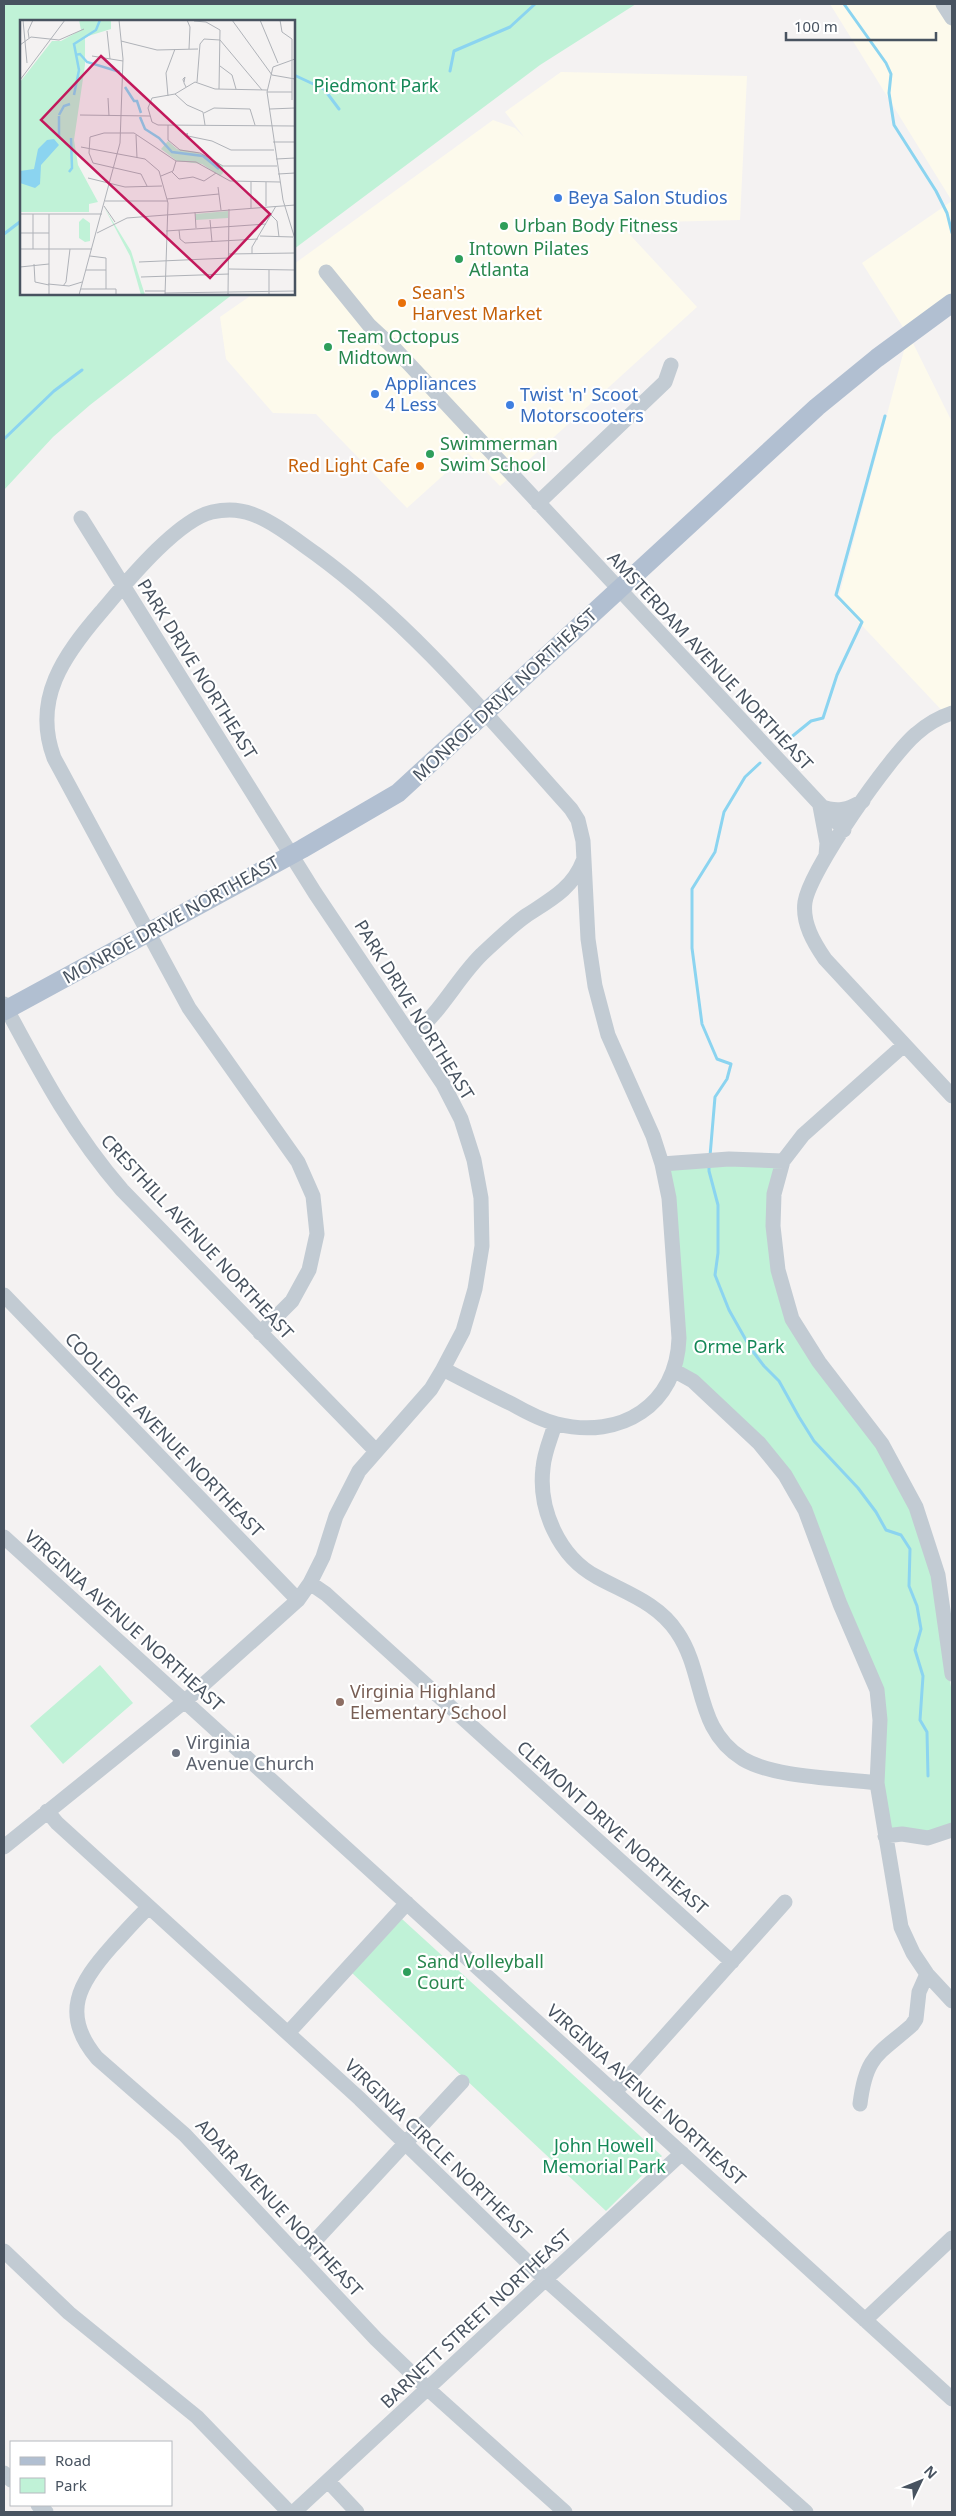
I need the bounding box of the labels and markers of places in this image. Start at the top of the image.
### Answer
place label: Beya Salon Studios [568,185,728,209]
marker: Beya Salon Studios [552,192,564,204]
place label: Urban Body Fitness [514,213,678,237]
marker: Urban Body Fitness [498,220,510,232]
place label: Intown Pilates Atlanta [469,236,589,281]
marker: Intown Pilates Atlanta [453,253,465,265]
place label: Sean's Harvest Market [412,280,543,325]
marker: Sean's Harvest Market [396,297,408,309]
place label: Team Octopus Midtown [338,324,459,369]
marker: Team Octopus Midtown [322,341,334,353]
place label: Appliances 4 Less [385,371,477,416]
place label: Twist 'n' Scoot Motorscooters [520,382,644,427]
marker: Appliances 4 Less [369,388,381,400]
marker: Twist 'n' Scoot Motorscooters [504,399,516,411]
place label: Swimmerman Swim School [440,431,558,476]
marker: Swimmerman Swim School [424,448,436,460]
place label: Red Light Cafe [288,453,410,477]
marker: Red Light Cafe [414,460,426,472]
place label: Virginia Highland Elementary School [350,1679,507,1724]
marker: Virginia Highland Elementary School [334,1696,346,1708]
place label: Virginia Avenue Church [186,1730,314,1775]
marker: Virginia Avenue Church [170,1747,182,1759]
place label: Sand Volleyball Court [417,1949,544,1994]
marker: Sand Volleyball Court [401,1966,413,1978]

